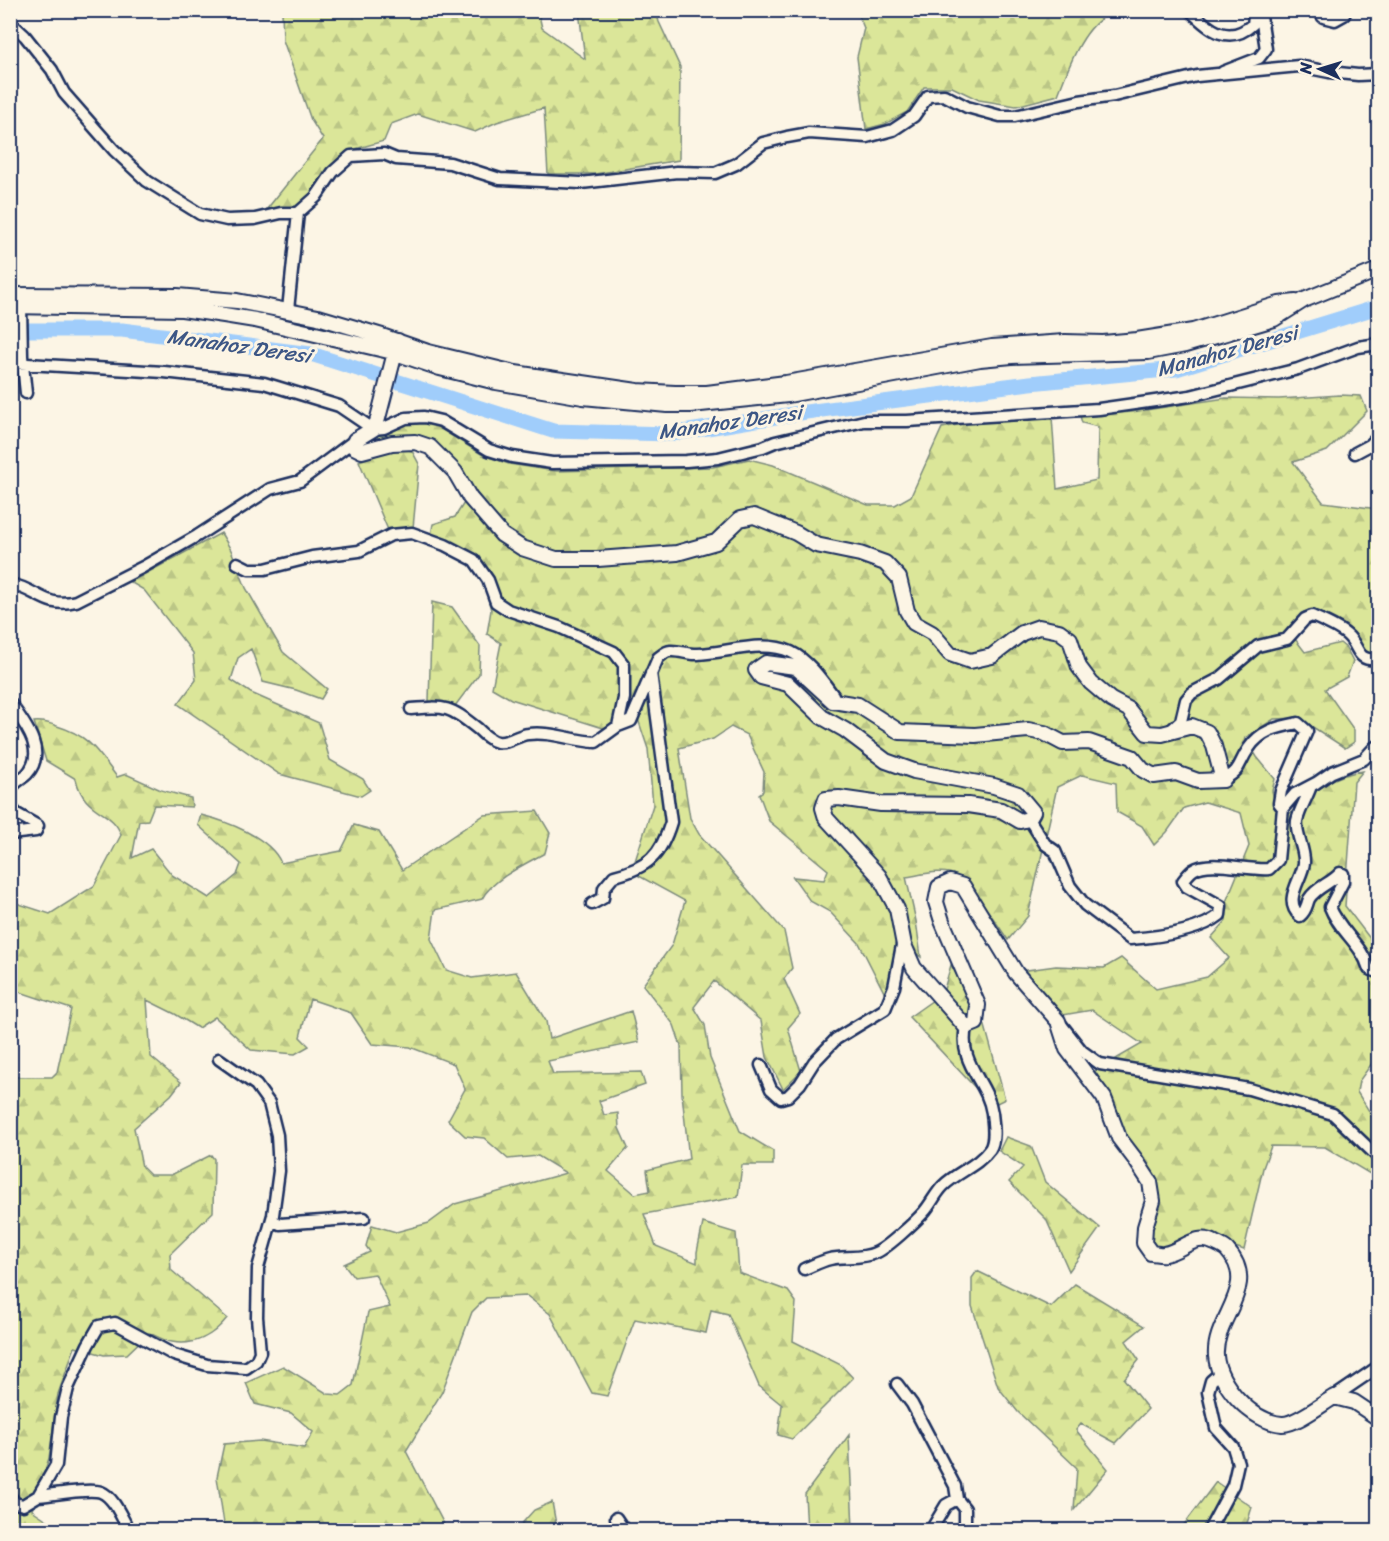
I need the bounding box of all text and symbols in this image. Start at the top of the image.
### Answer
north arrow [1290,39,1350,99]
text: N [1291,61,1320,76]
water label: Manahoz Deresi [1152,313,1306,388]
water label: Manahoz Deresi [165,317,317,375]
water label: Manahoz Deresi [656,393,808,451]

